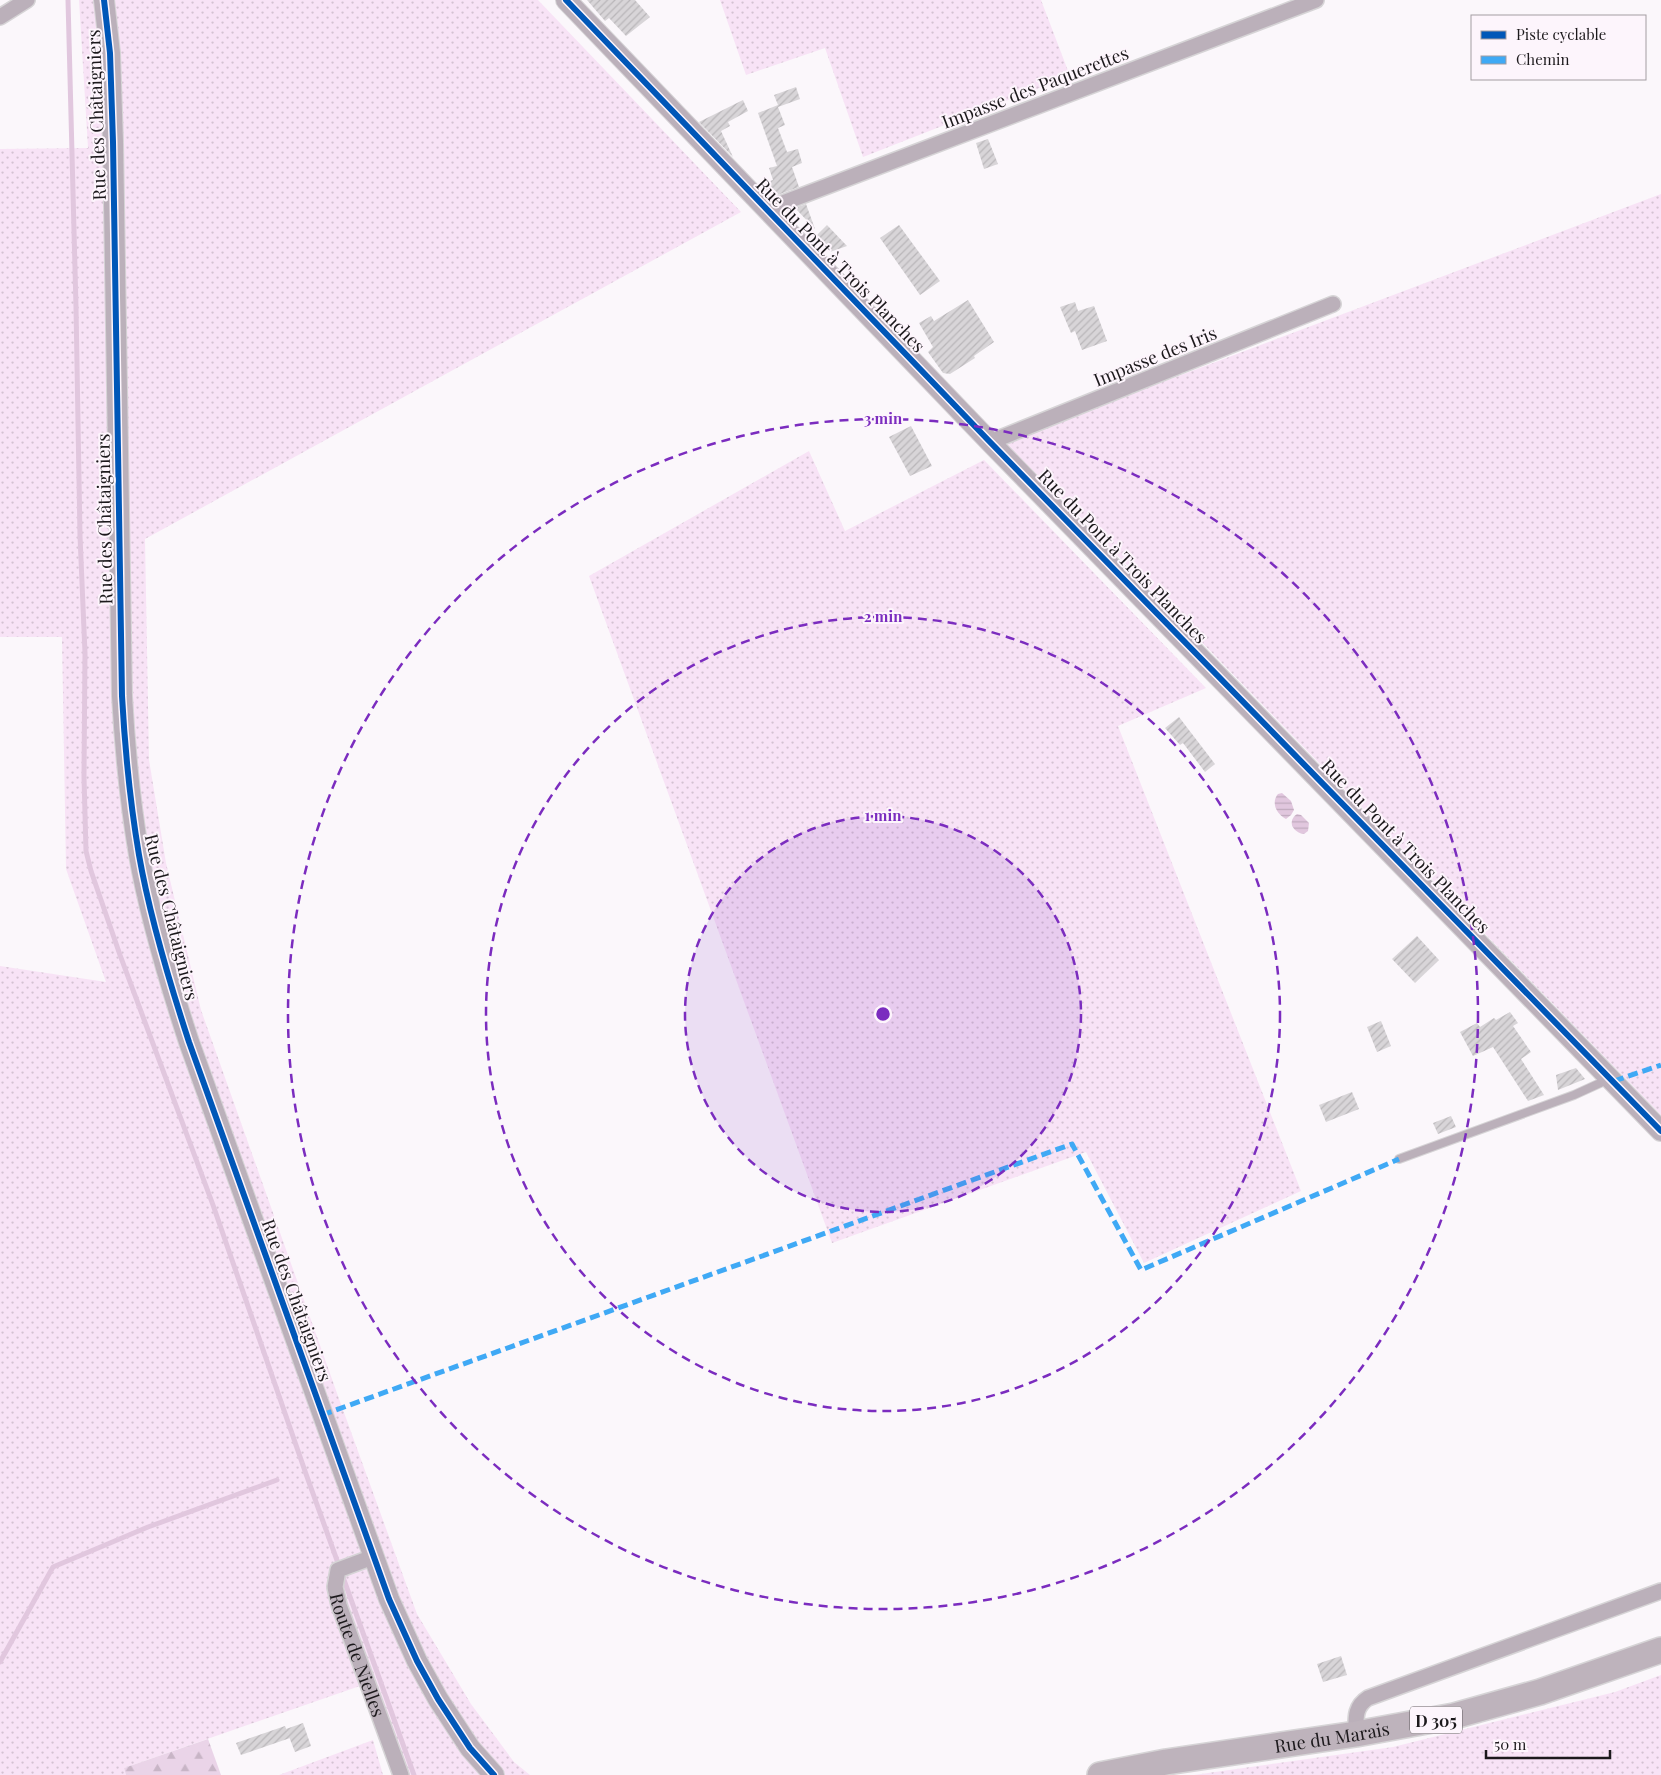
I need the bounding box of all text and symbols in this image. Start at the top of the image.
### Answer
legend [1471,15,1646,80]
text: Piste cyclable [1516,24,1606,44]
street label: Rue des Châtaigniers [81,29,111,201]
street label: Impasse des Paquerettes [938,40,1132,134]
text: Chemin [1516,49,1569,69]
street label: Rue du Pont à Trois Planches [751,173,931,357]
street label: Impasse des Iris [1090,320,1220,392]
text: 3 min [864,408,903,428]
street label: Rue des Châtaigniers [91,433,117,605]
street label: Rue du Pont à Trois Planches [1033,464,1213,648]
text: 2 min [864,606,903,626]
street label: Rue du Pont à Trois Planches [1316,754,1496,938]
text: 1 min [865,805,902,825]
street label: Rue des Châtaigniers [140,831,204,1003]
centre of rings [874,1005,892,1023]
street label: Rue des Châtaigniers [256,1216,338,1384]
street label: Route de Nielles [325,1591,391,1720]
road number: D 305 [1410,1706,1462,1734]
street label: Rue du Marais [1273,1716,1391,1758]
scale bar [1486,1728,1610,1760]
text: 50 m [1494,1734,1527,1754]

